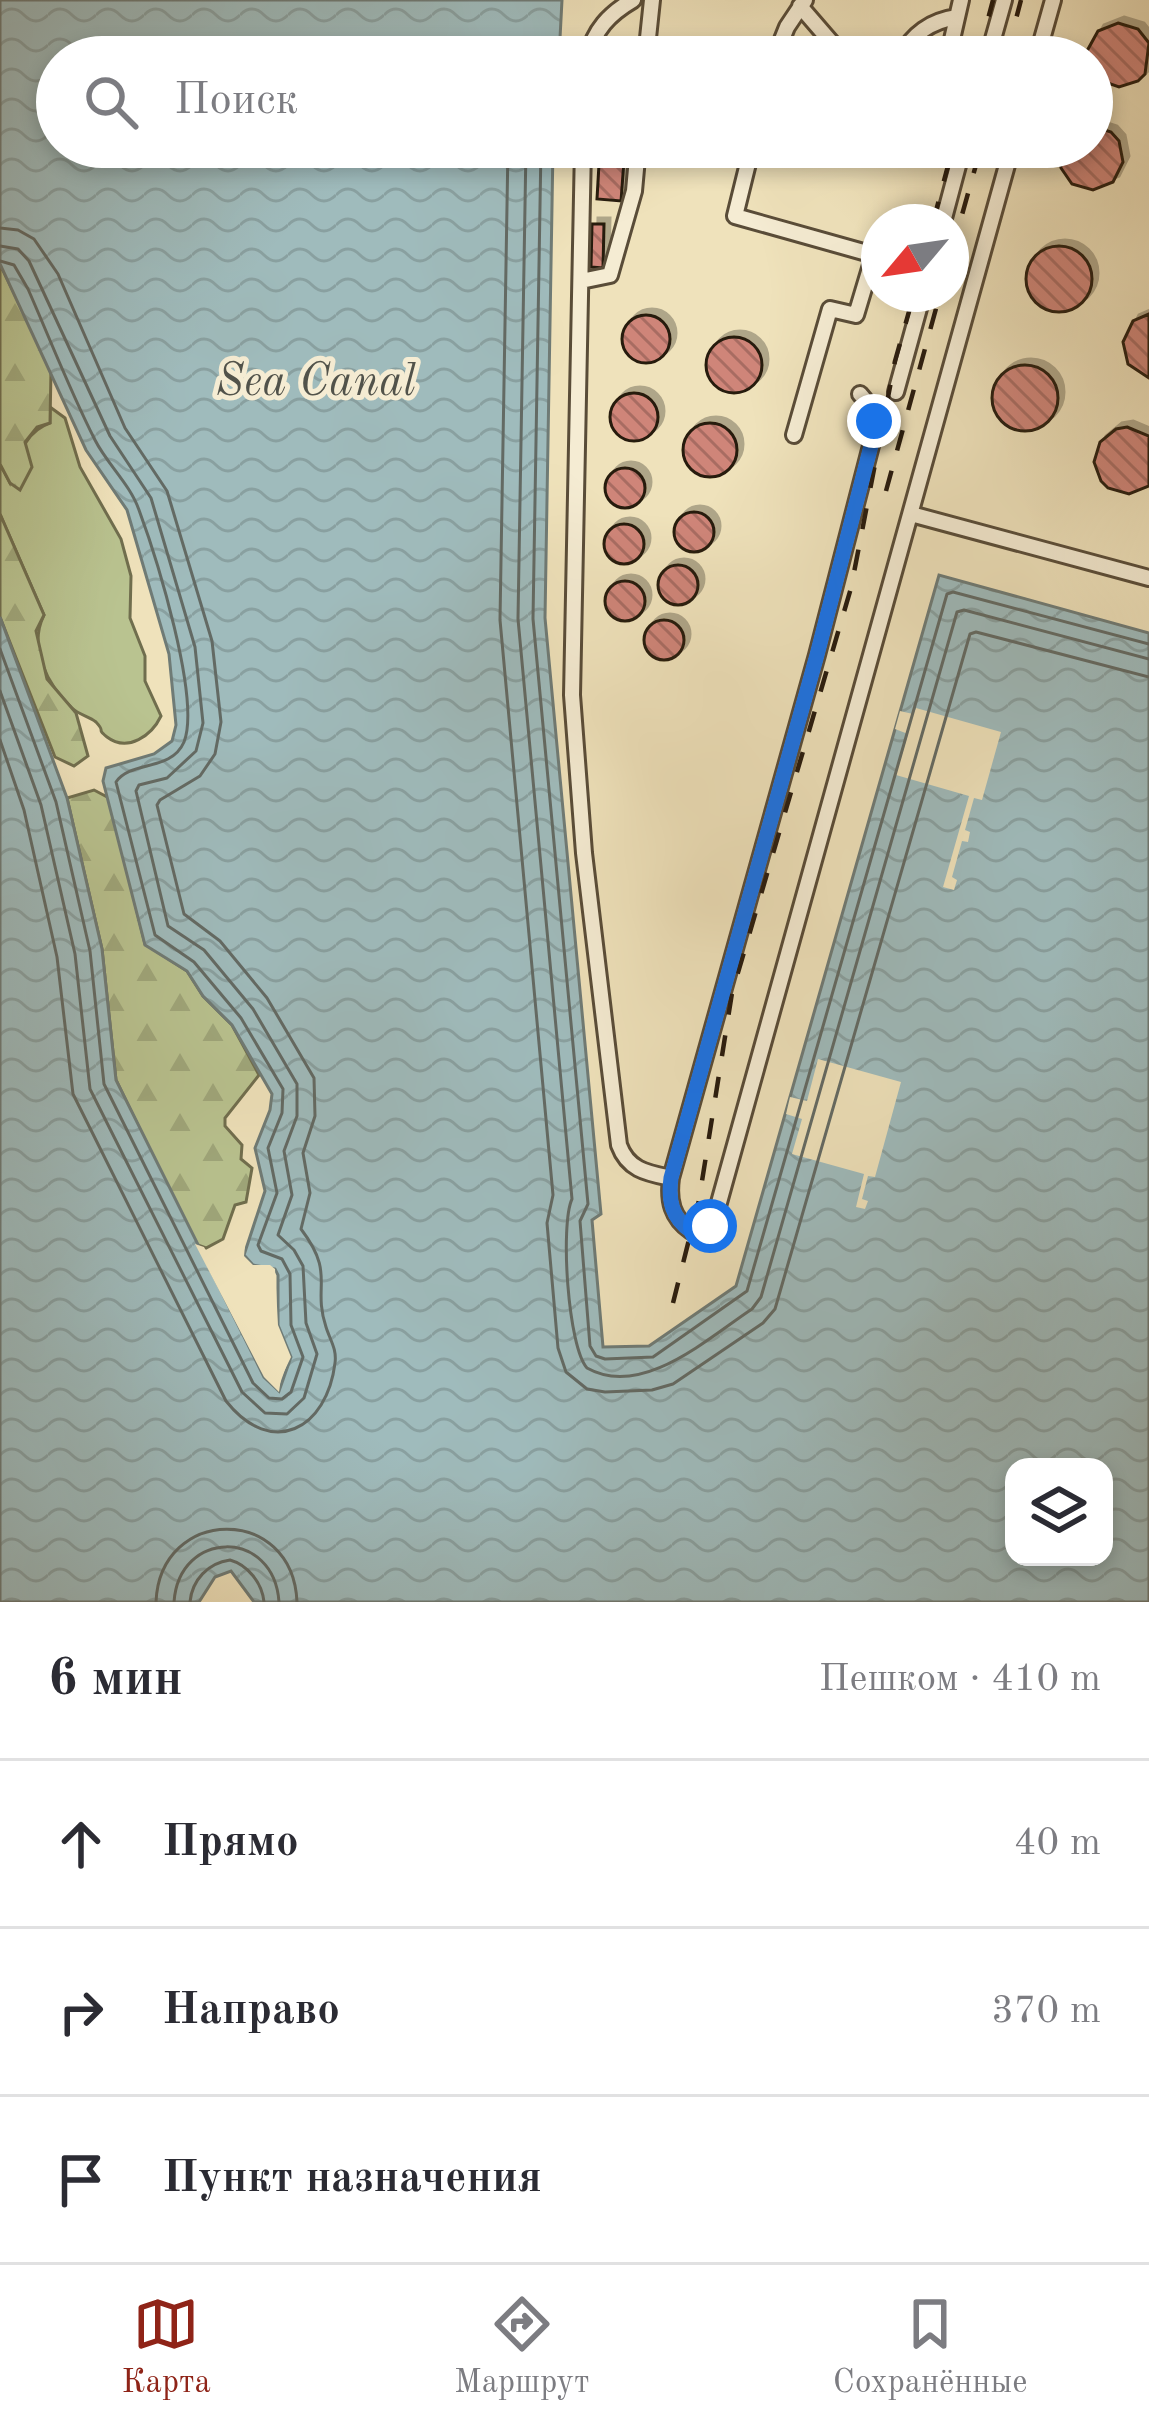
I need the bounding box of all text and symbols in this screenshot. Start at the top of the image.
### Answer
search box [36,36,1113,168]
icon: search [78,69,144,135]
text: Поиск [174,79,298,124]
north arrow [861,204,969,312]
water label: Sea Canal [216,360,416,406]
route end [847,394,901,448]
route start [683,1199,737,1253]
map controls [1005,1458,1113,1566]
button: layers [1005,1458,1113,1566]
text: 6 мин [48,1655,183,1706]
text: Пешком · 410 m [819,1660,1101,1699]
icon: ahead [48,1811,114,1877]
text: Прямо [162,1821,299,1866]
text: 40 m [1014,1824,1101,1863]
icon: right [48,1979,114,2045]
text: Направо [162,1989,340,2034]
text: 370 m [991,1992,1101,2031]
icon: arrive [48,2147,114,2213]
text: Пункт назначения [162,2157,542,2202]
tab: Карта [122,2291,211,2404]
tab: Маршрут [454,2291,590,2404]
tab: Сохранённые [833,2291,1027,2404]

